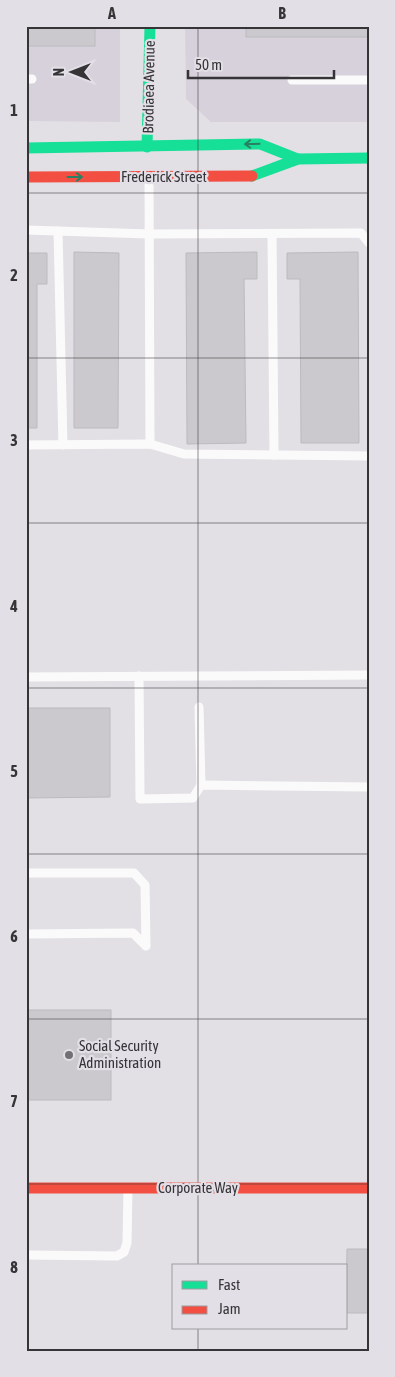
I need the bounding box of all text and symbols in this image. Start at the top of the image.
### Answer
text: A [107,4,116,22]
text: B [278,4,286,22]
street label: Brodiaea Avenue [139,40,158,134]
north arrow [48,48,98,98]
scale bar [188,48,334,80]
text: 50 m [195,56,222,73]
text: N [51,68,67,76]
text: 1 [10,101,18,119]
one-way arrow [244,140,260,149]
street label: Frederick Street [121,168,207,185]
one-way arrow [66,172,83,182]
text: 2 [10,266,18,284]
text: 3 [10,431,18,449]
text: 4 [9,597,18,615]
text: 5 [10,762,18,780]
text: 6 [10,927,18,945]
place label: Social Security Administration [79,1037,161,1071]
marker: Social Security Administration [63,1049,75,1061]
text: 7 [10,1092,18,1110]
street label: Corporate Way [158,1179,238,1196]
text: 8 [10,1258,18,1276]
legend [172,1264,348,1330]
text: Fast [218,1276,240,1293]
text: Jam [218,1300,241,1317]

